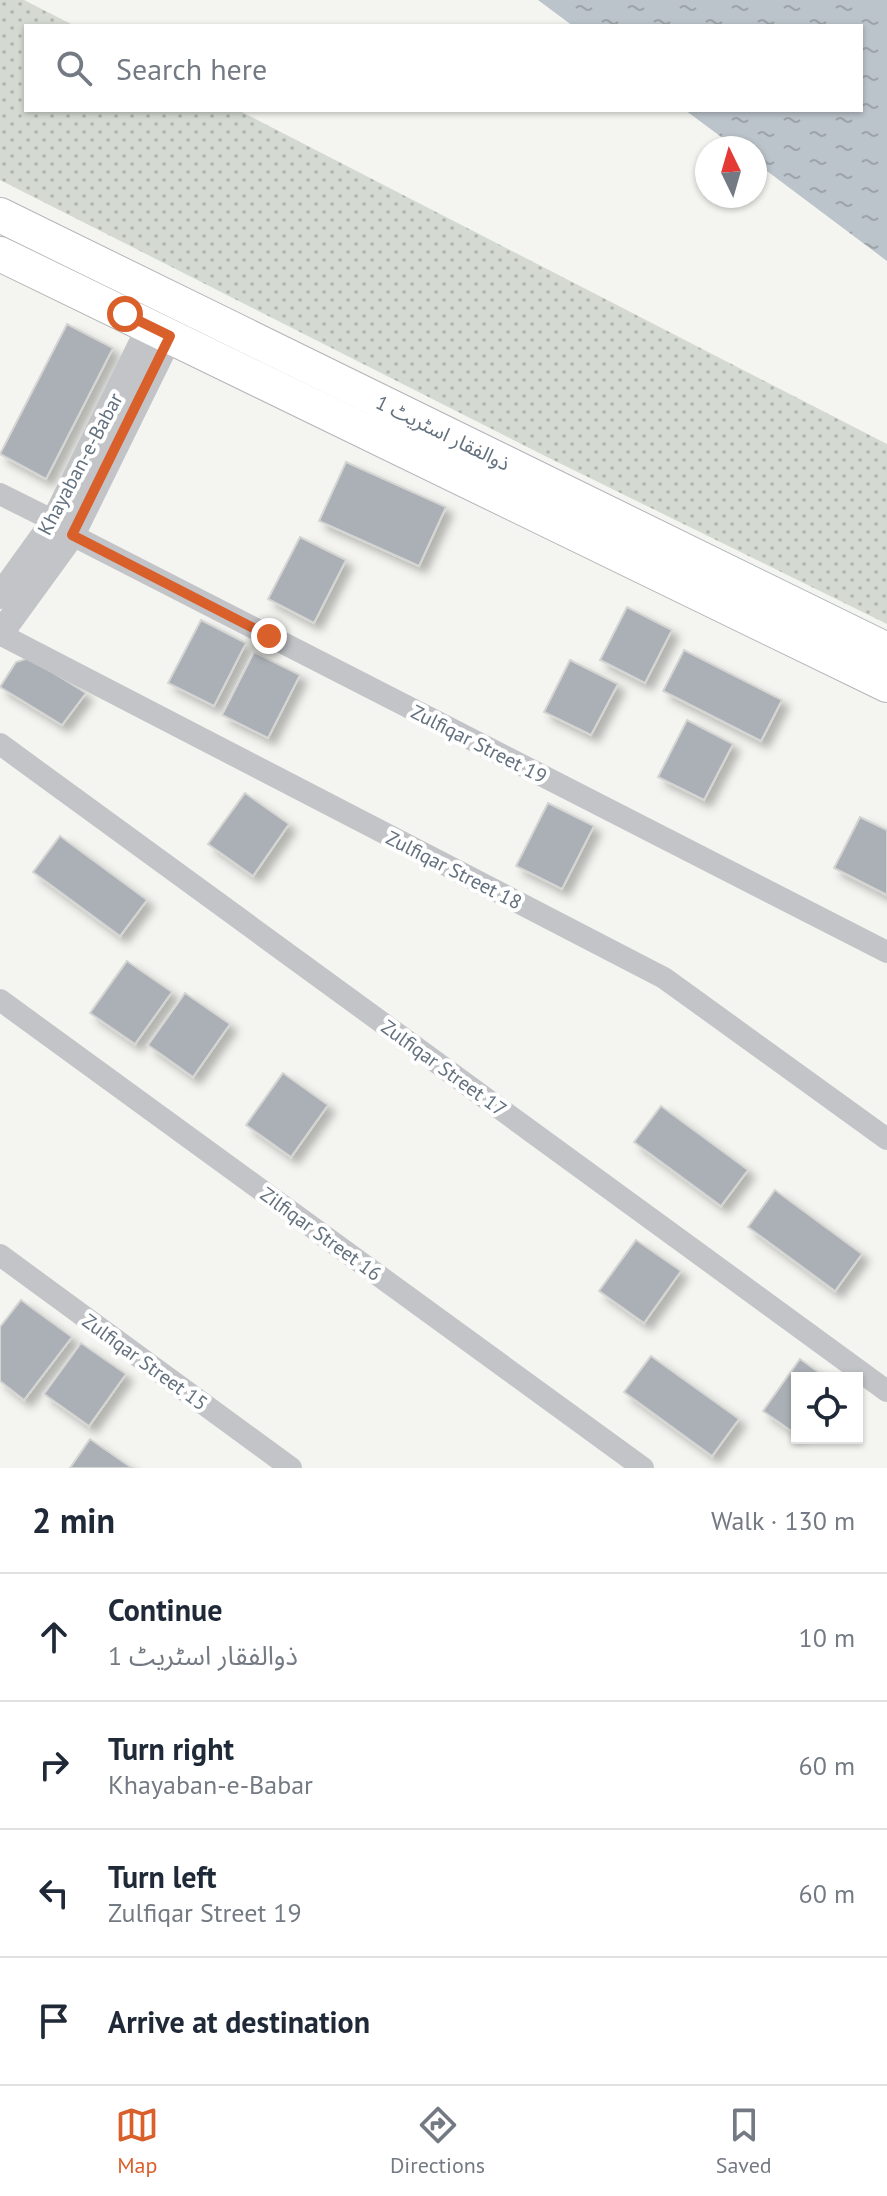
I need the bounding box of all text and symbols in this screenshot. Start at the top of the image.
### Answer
search box [24,24,863,112]
icon: search [52,46,96,90]
text: Search here [116,49,267,88]
north arrow [695,136,767,208]
route start [107,296,143,332]
street label: Khayaban-e-Babar [32,388,129,540]
street label: ذوالفقار اسٹریٹ 1 [372,389,514,477]
route end [251,618,287,654]
street label: Zulfiqar Street 19 [407,699,551,789]
street label: Zulfiqar Street 18 [382,825,526,915]
street label: Zulfiqar Street 17 [376,1014,512,1122]
street label: Zilfiqar Street 16 [255,1181,387,1287]
street label: Zulfiqar Street 15 [77,1308,213,1416]
map controls [791,1372,863,1444]
button: locate [791,1372,863,1444]
text: 2 min [32,1498,115,1542]
text: Walk · 130 m [711,1504,855,1537]
text: Continue [108,1590,222,1629]
icon: ahead [32,1615,76,1659]
text: 10 m [799,1621,855,1654]
text: ذوالفقار اسٹریٹ 1 [108,1639,298,1672]
text: Turn right [108,1729,234,1768]
icon: right [32,1743,76,1787]
text: 60 m [799,1749,855,1782]
text: Khayaban-e-Babar [108,1768,313,1801]
text: Turn left [108,1857,216,1896]
icon: left [32,1871,76,1915]
text: 60 m [799,1877,855,1910]
text: Zulfiqar Street 19 [108,1896,302,1929]
icon: arrive [32,1999,76,2043]
text: Arrive at destination [108,2002,370,2041]
tab: Map [115,2103,159,2179]
tab: Directions [390,2103,485,2179]
tab: Saved [716,2103,772,2179]

